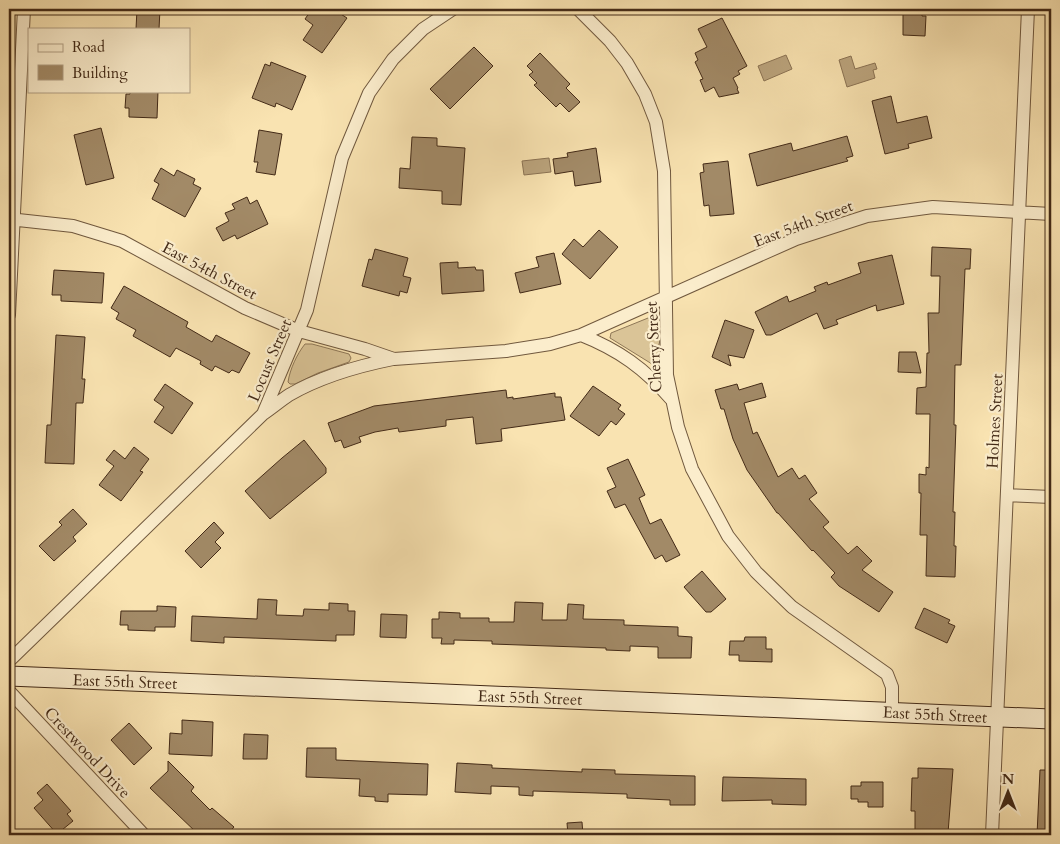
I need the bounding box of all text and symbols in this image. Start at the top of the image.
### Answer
legend [28,28,190,92]
text: Road [72,37,105,57]
text: Building [72,63,128,83]
street label: East 54th Street [751,195,856,253]
street label: East 54th Street [158,237,261,305]
street label: Cherry Street [641,301,667,393]
street label: Locust Street [243,316,297,405]
street label: Holmes Street [982,373,1008,469]
street label: East 55th Street [72,669,178,695]
street label: East 55th Street [477,685,583,711]
street label: East 55th Street [882,701,988,729]
street label: Crestwood Drive [39,702,135,803]
north arrow [982,766,1032,816]
text: N [1002,770,1014,789]

